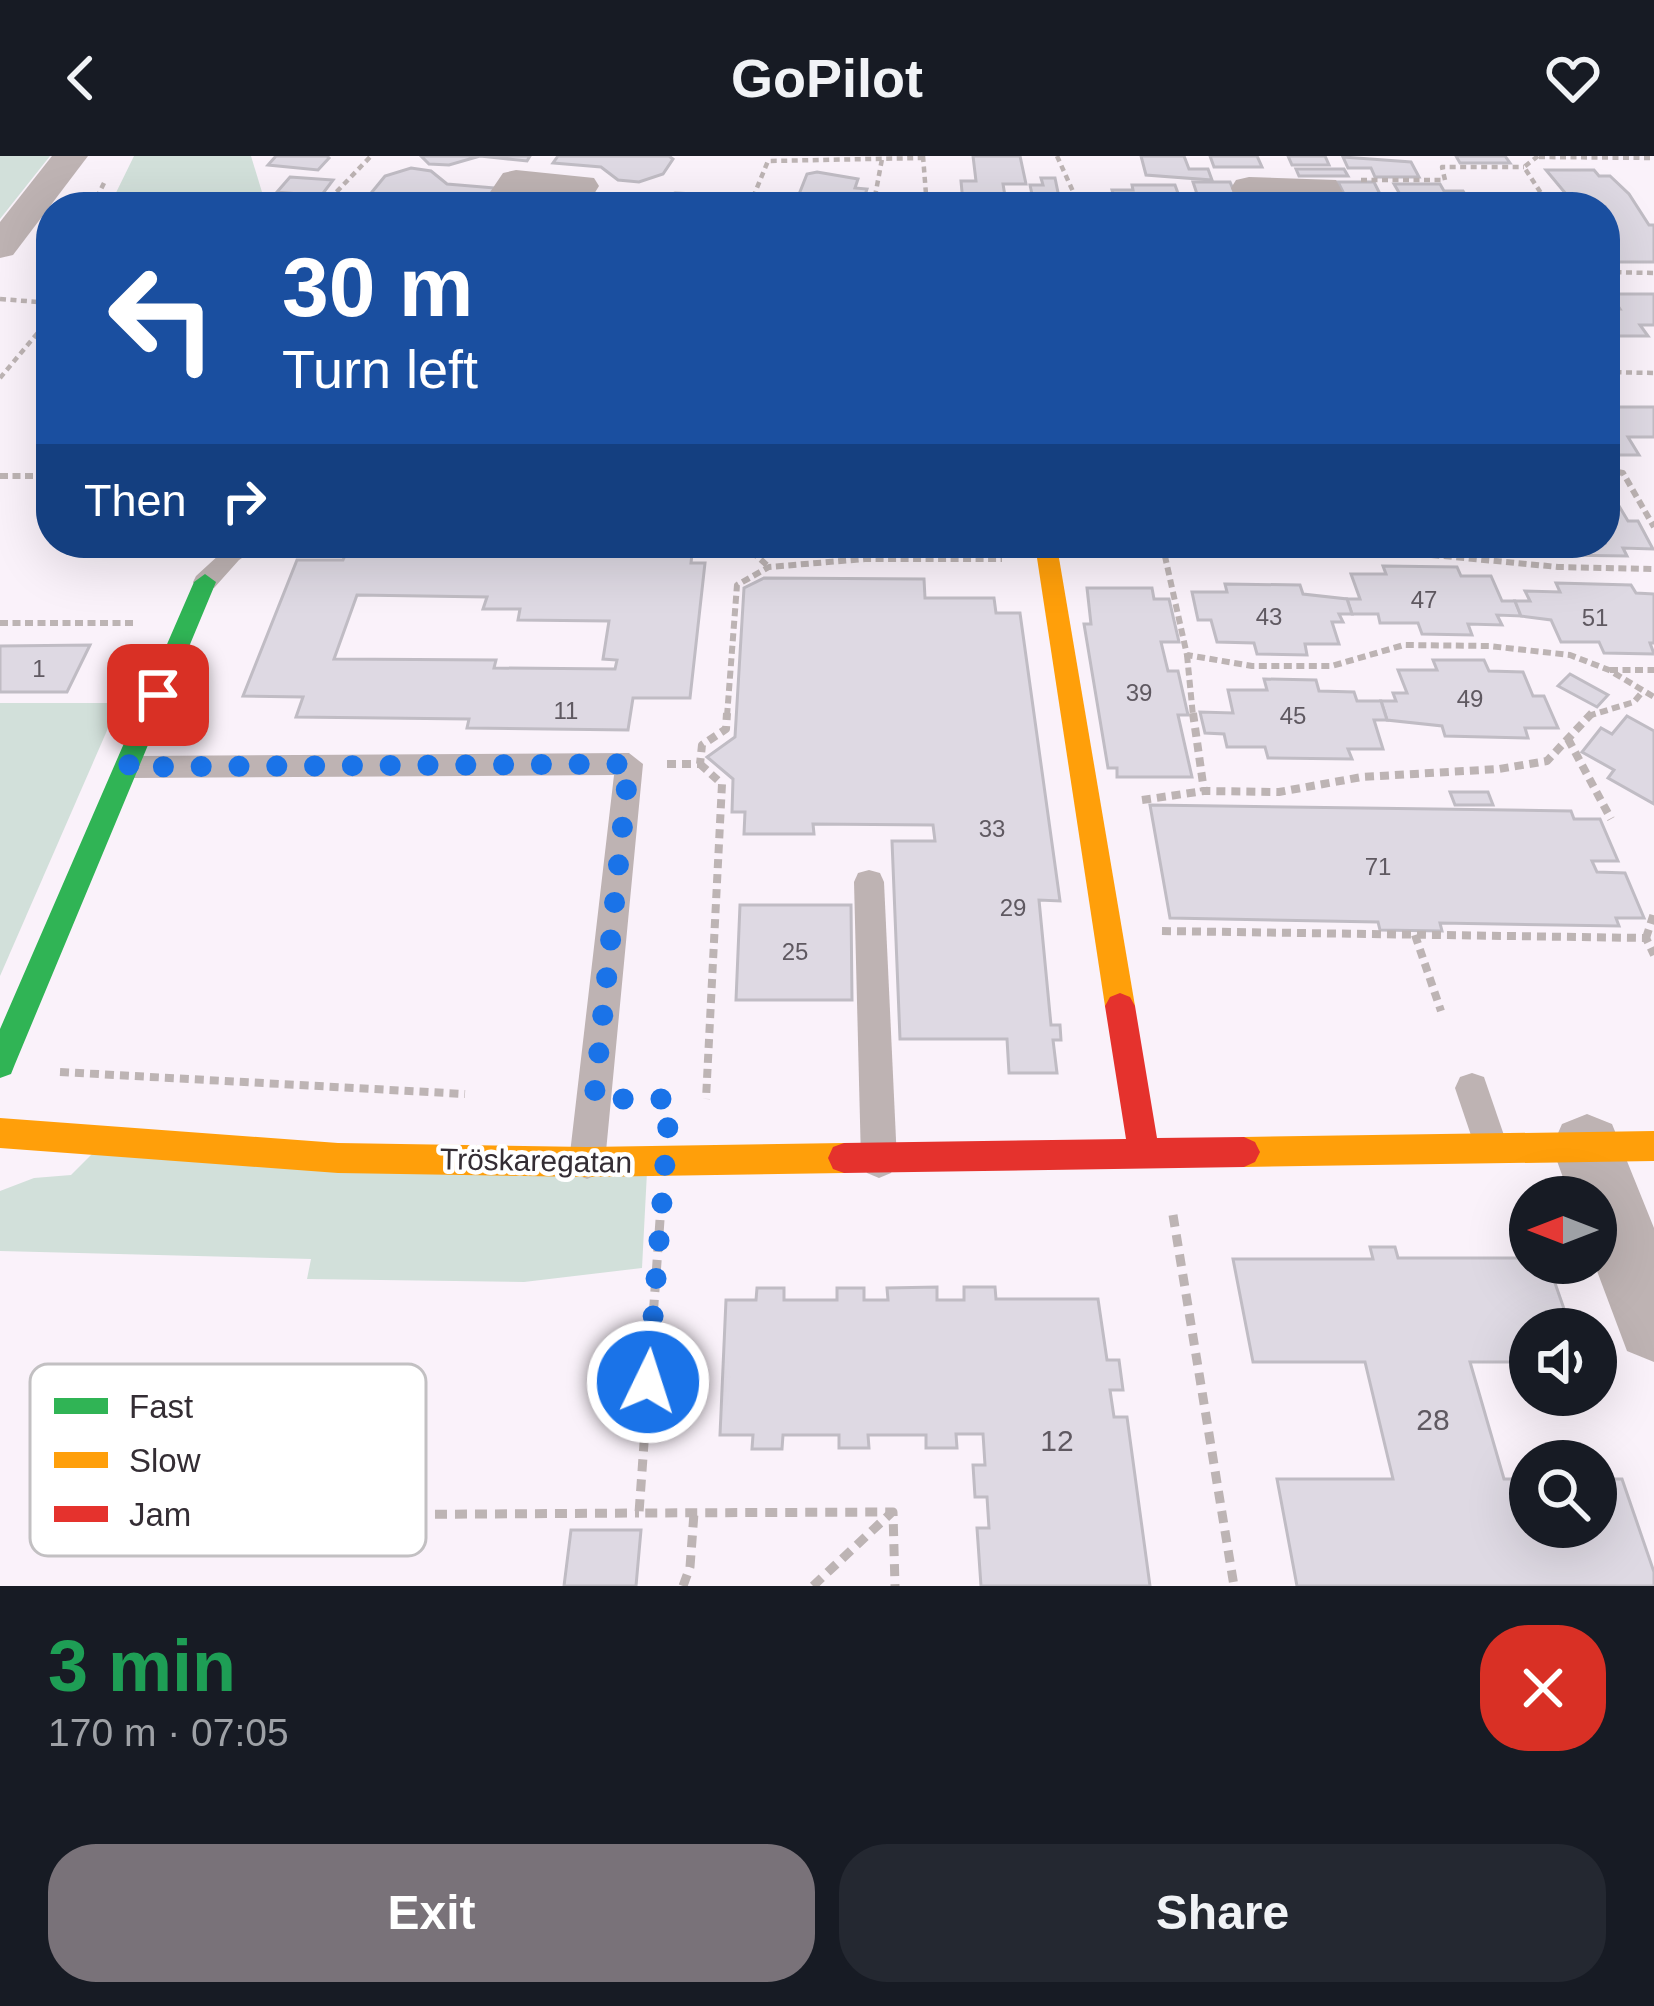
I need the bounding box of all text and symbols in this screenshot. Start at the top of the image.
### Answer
icon: back [48,45,114,111]
icon: heart [1540,45,1606,111]
text: GoPilot [731,48,923,108]
icon: left [84,240,240,396]
text: 30 m [282,240,473,334]
text: Turn left [282,339,478,399]
icon: right [211,468,277,534]
text: Then [84,475,187,526]
house number: 47 [1411,586,1437,613]
house number: 43 [1256,603,1282,630]
house number: 51 [1582,604,1608,631]
pin [107,644,209,746]
house number: 1 [32,655,46,682]
icon: arrive [125,662,191,728]
house number: 39 [1126,679,1152,706]
house number: 49 [1457,685,1483,712]
house number: 11 [554,697,578,724]
house number: 45 [1280,702,1306,729]
house number: 33 [979,815,1005,842]
house number: 71 [1365,853,1391,880]
house number: 29 [1000,894,1026,921]
house number: 25 [782,938,808,965]
street label: Tröskaregatan [440,1142,632,1179]
north arrow [1509,1176,1617,1284]
map controls [1509,1176,1617,1548]
button: sound [1509,1308,1617,1416]
position arrow [585,1319,711,1445]
legend [30,1364,426,1556]
text: Fast [129,1388,193,1425]
house number: 28 [1416,1403,1450,1436]
house number: 12 [1040,1424,1074,1457]
button: search [1509,1440,1617,1548]
text: Slow [129,1442,201,1479]
text: Jam [129,1496,191,1533]
button: close [1480,1625,1606,1751]
text: 3 min [48,1626,236,1706]
text: 170 m · 07:05 [48,1711,289,1754]
button: Exit [48,1844,815,1982]
button: Share [839,1844,1606,1982]

